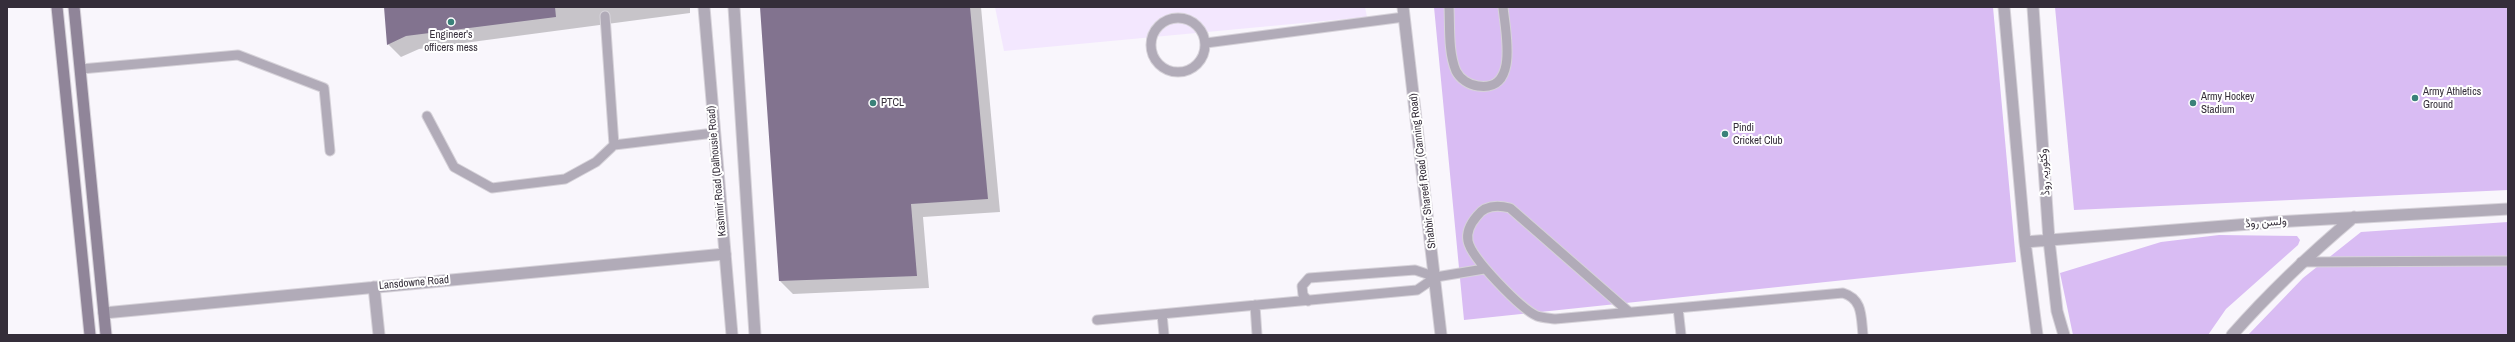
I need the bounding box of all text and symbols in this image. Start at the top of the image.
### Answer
marker: Engineer's officers mess [446,17,456,27]
place label: Engineer's officers mess [424,28,478,54]
place label: Army Athletics Ground [2423,85,2481,111]
place label: Army Hockey Stadium [2201,90,2255,116]
street label: Shabbir Shareef Road (Canning Road) [1407,93,1439,249]
marker: Army Athletics Ground [2410,93,2420,103]
place label: PTCL [881,96,904,110]
marker: PTCL [868,98,878,108]
marker: Army Hockey Stadium [2188,98,2198,108]
street label: Kashmir Road (Dalhousie Road) [705,105,729,237]
place label: Pindi Cricket Club [1733,121,1783,147]
marker: Pindi Cricket Club [1720,129,1730,139]
street label: وکٹوریہ روڈ [2037,148,2053,196]
street label: ولسن روڈ [2245,215,2287,231]
street label: Lansdowne Road [378,273,450,293]

